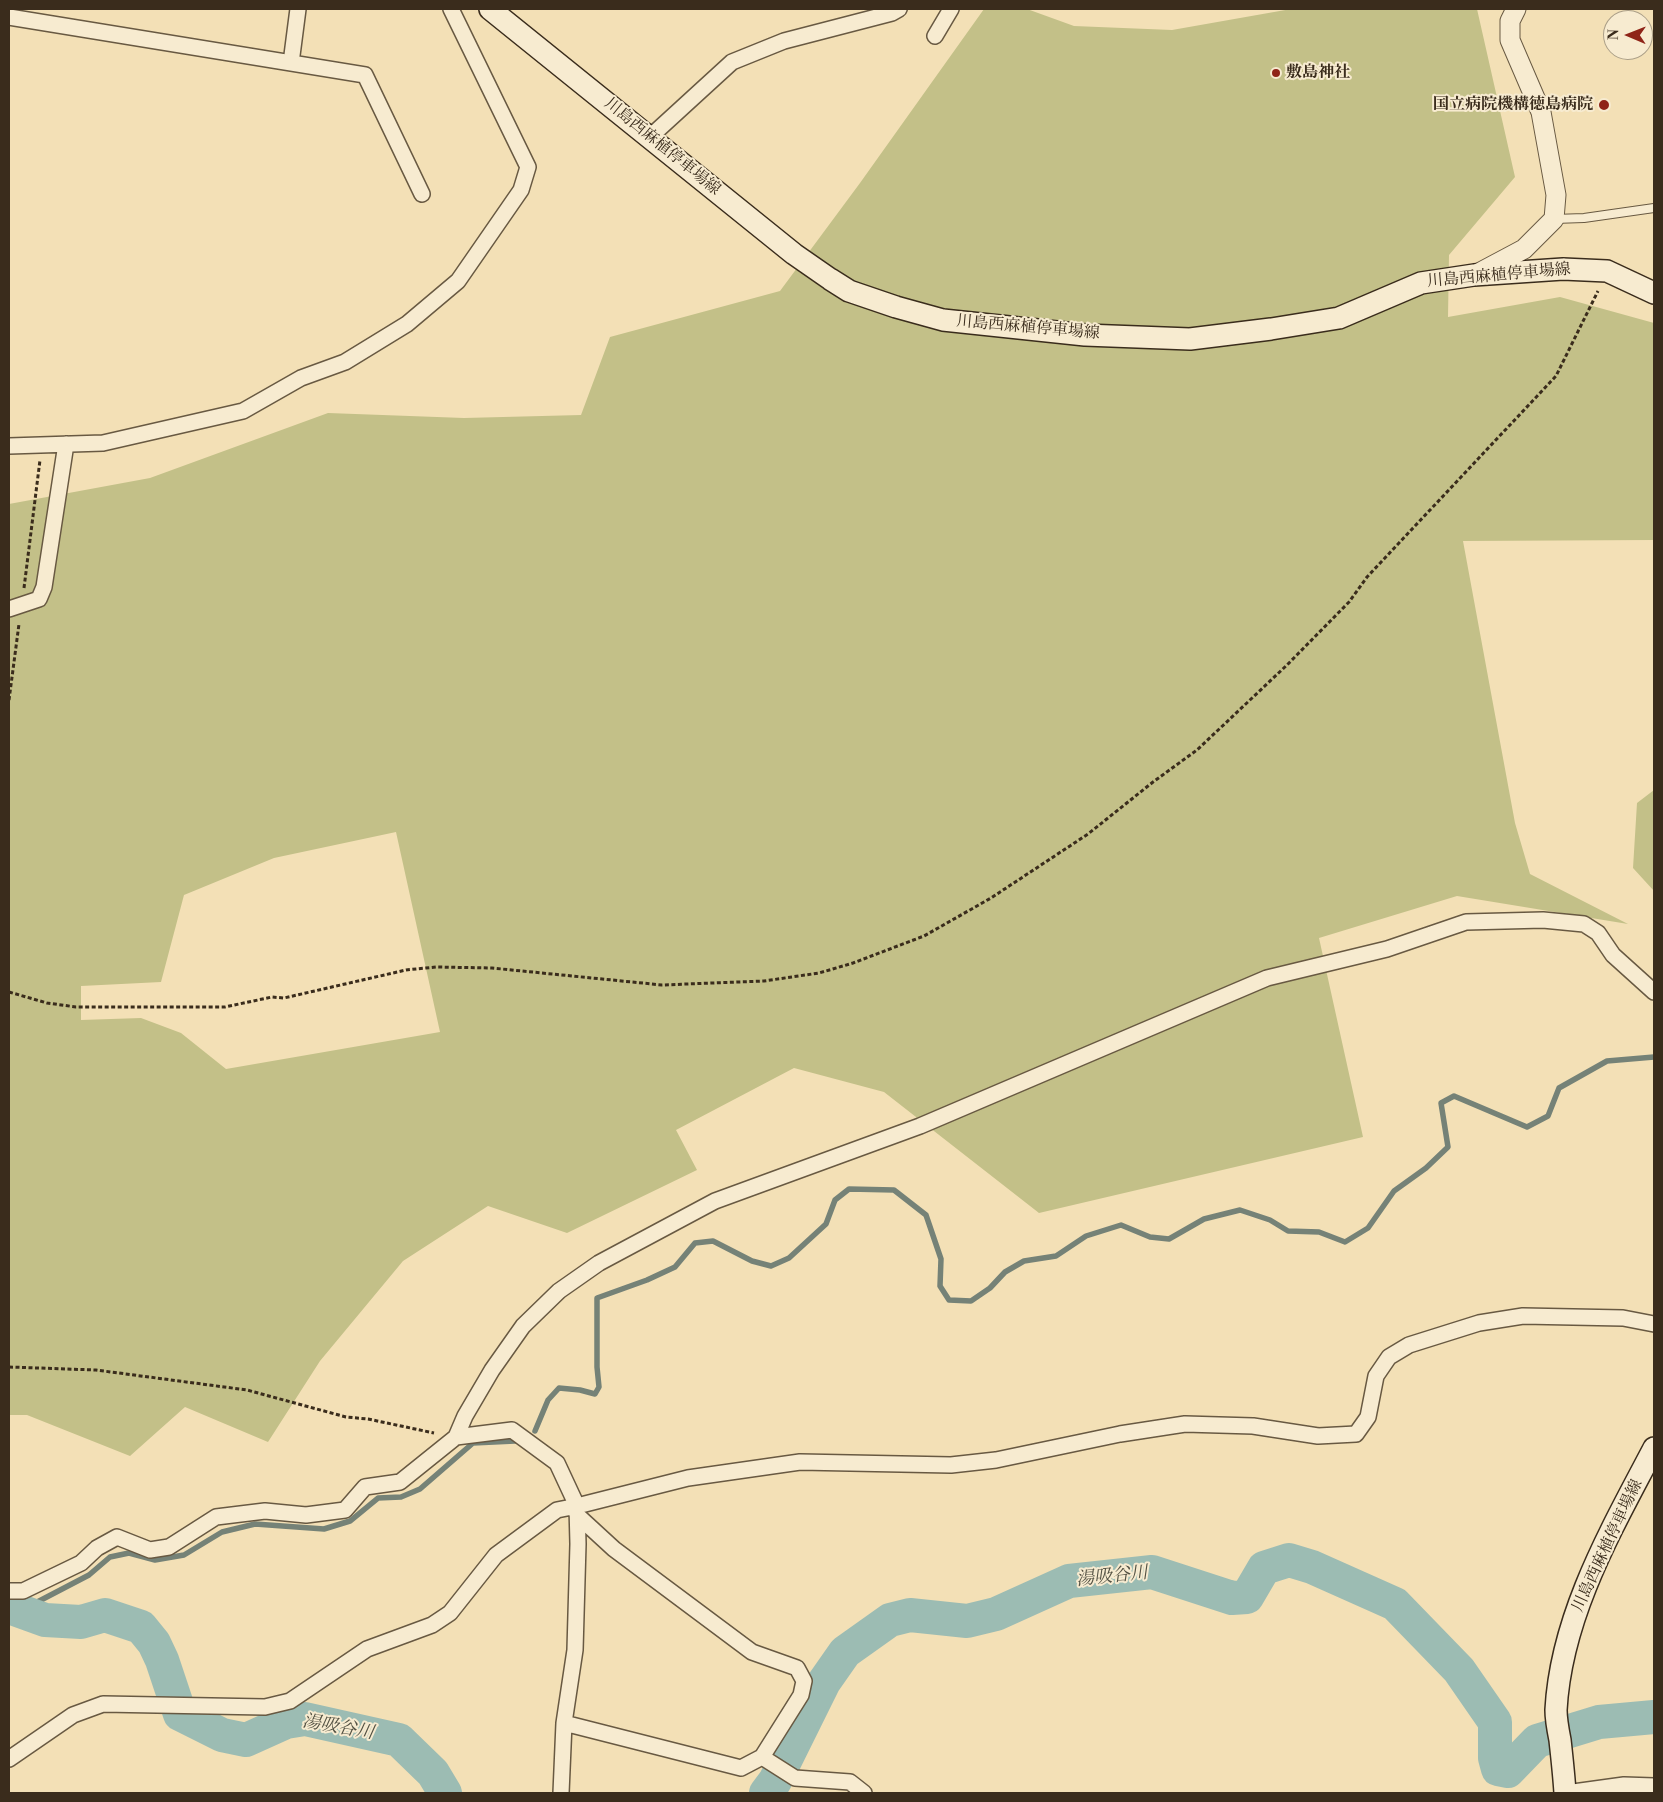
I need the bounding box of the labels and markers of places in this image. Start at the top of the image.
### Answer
place label: 敷島神社 [1286,63,1350,83]
marker: 敷島神社 [1270,67,1282,79]
place label: 国立病院機構徳島病院 [1433,95,1593,115]
marker: 国立病院機構徳島病院 [1597,98,1611,112]

